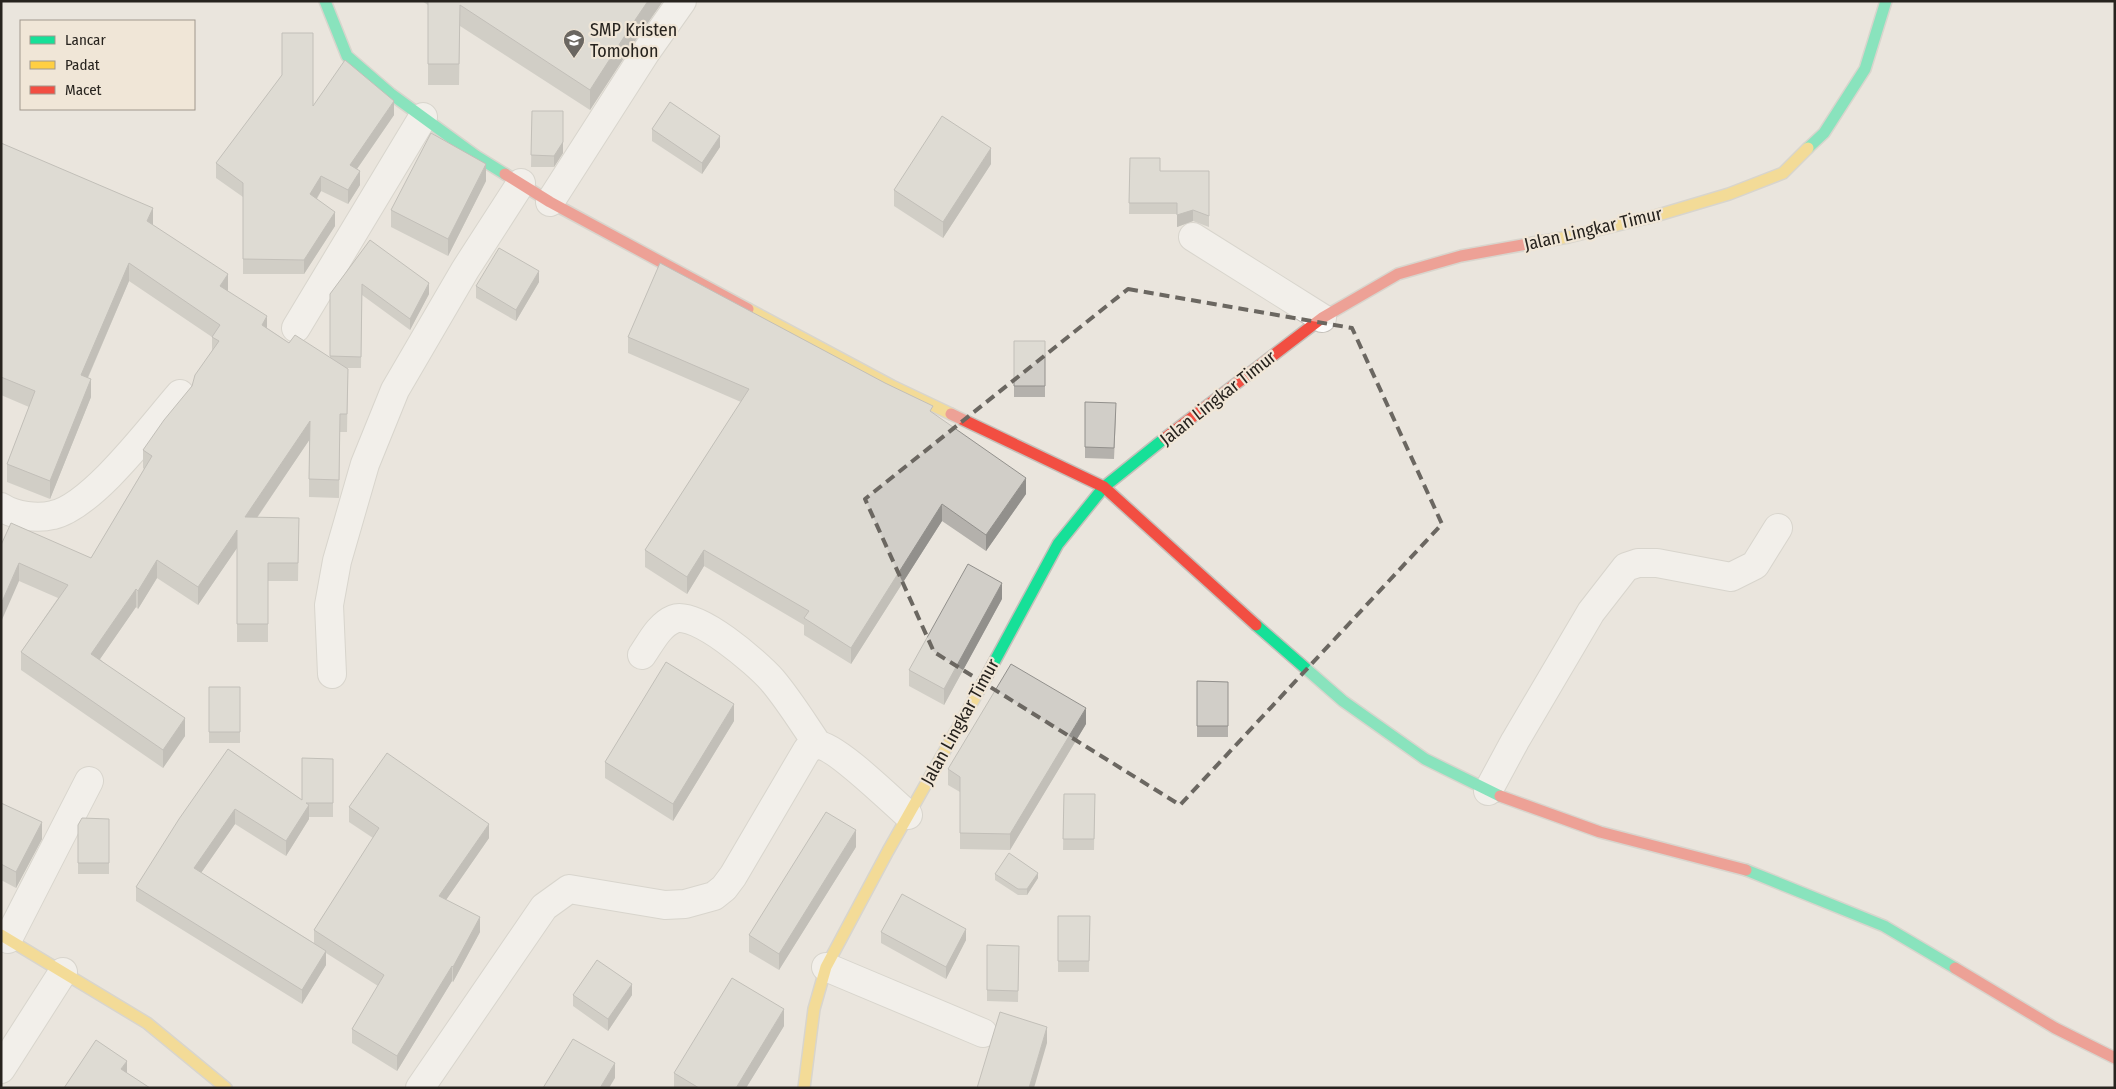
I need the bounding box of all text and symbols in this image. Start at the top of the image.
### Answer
place label: SMP Kristen Tomohon [590,19,677,62]
legend [20,20,195,110]
school or university icon: SMP Kristen Tomohon [562,28,586,59]
text: Lancar [65,31,106,49]
text: Padat [65,56,100,74]
text: Macet [65,81,102,99]
street label: Jalan Lingkar Timur [1522,202,1665,256]
street label: Jalan Lingkar Timur [1156,345,1281,450]
street label: Jalan Lingkar Timur [916,654,1004,789]

